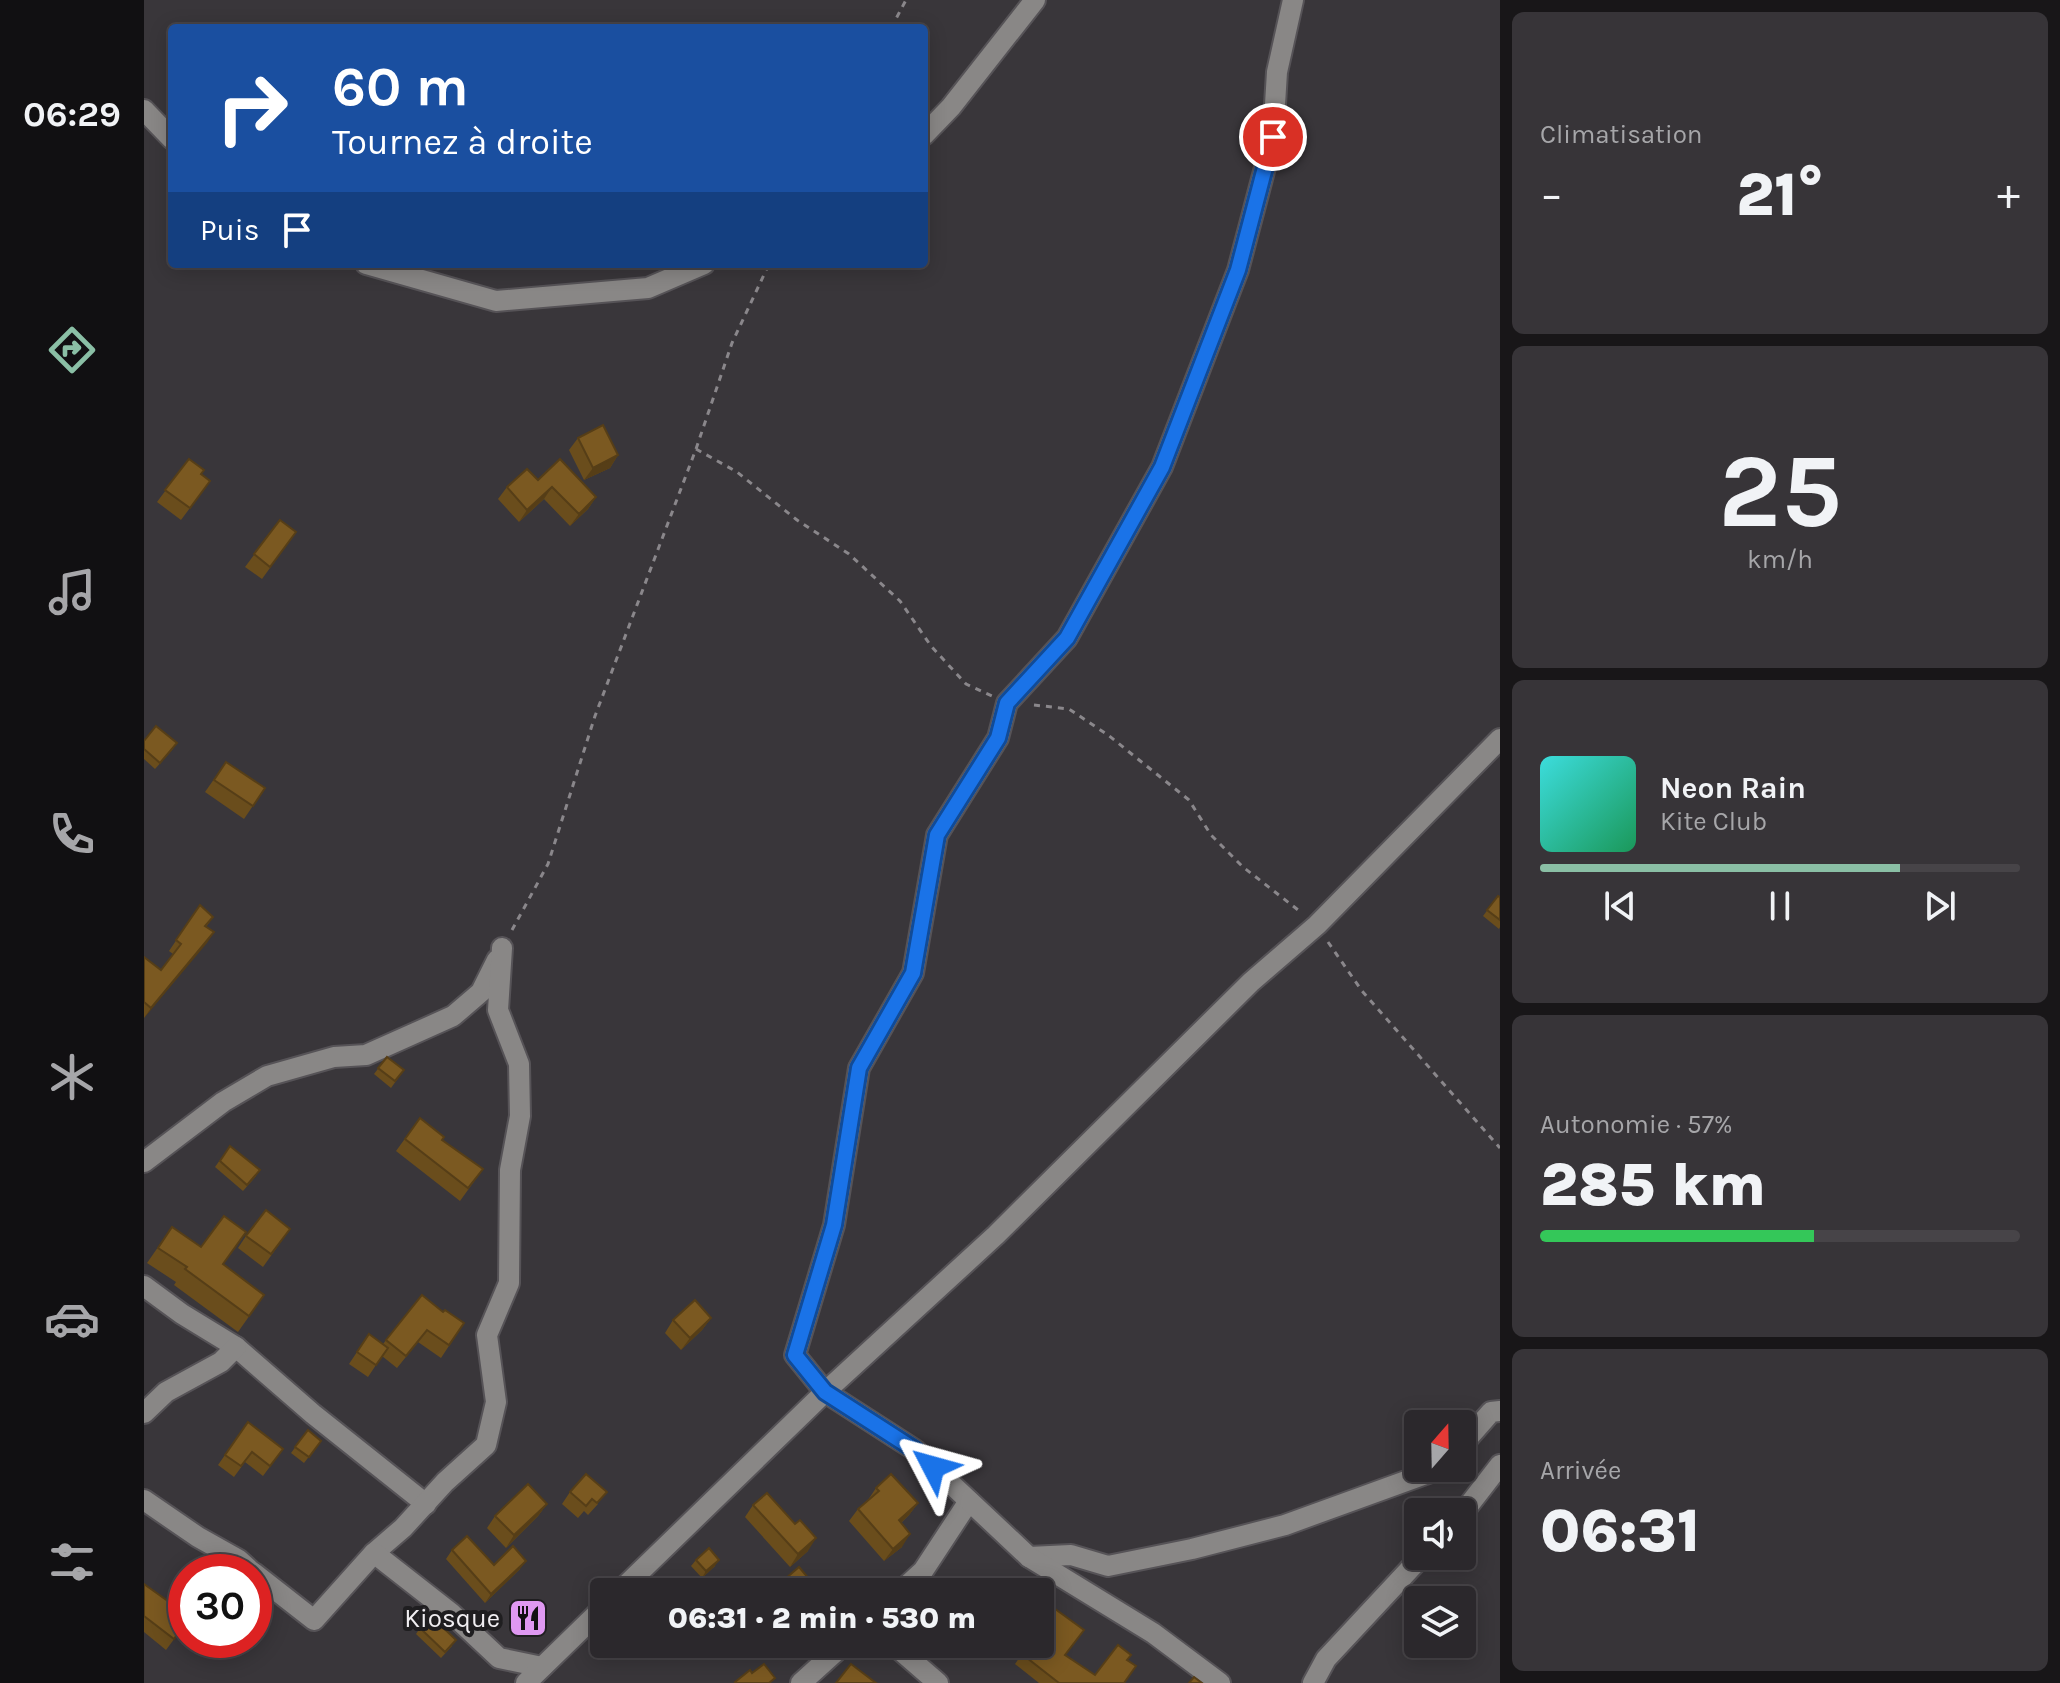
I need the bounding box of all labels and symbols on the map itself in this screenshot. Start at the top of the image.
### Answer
pin [1239,103,1307,171]
north arrow [1404,1410,1476,1482]
position arrow [891,1425,975,1509]
speed limit sign: 30 [168,1554,272,1658]
restaurant icon: Kiosque [507,1597,549,1639]
place label: Kiosque [404,1603,500,1634]

